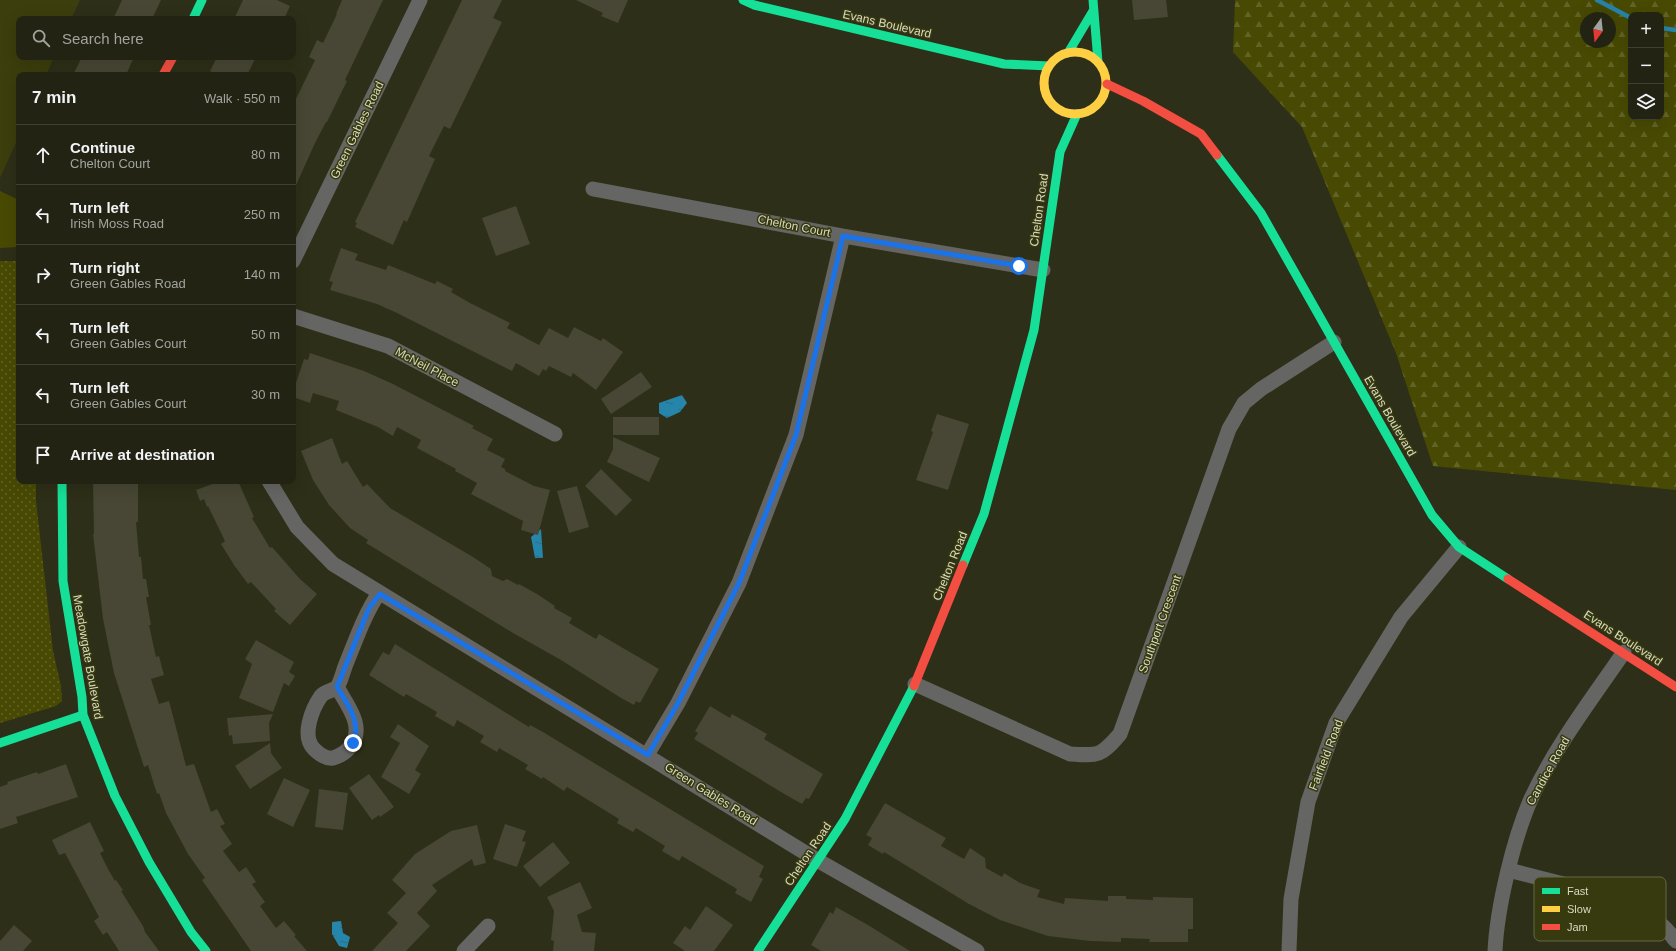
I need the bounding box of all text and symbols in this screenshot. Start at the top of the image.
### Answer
street label: Evans Boulevard [841,7,933,41]
north arrow [1580,12,1616,48]
map controls [1628,12,1664,120]
button: + [1628,12,1664,48]
search box [16,16,296,60]
icon: search [30,27,52,49]
text: Search here [62,30,144,47]
button: − [1628,48,1664,84]
street label: Green Gables Road [327,79,387,181]
button: layers [1628,84,1664,120]
text: 7 min [32,88,76,107]
text: Walk · 550 m [204,91,280,106]
text: Continue [70,139,135,156]
icon: ahead [32,144,54,166]
text: 80 m [251,147,280,162]
text: Chelton Court [70,156,150,171]
street label: Chelton Road [1027,173,1051,247]
text: Turn left [70,199,129,216]
icon: left [32,204,54,226]
text: 250 m [244,207,280,222]
street label: Chelton Court [756,212,832,240]
text: Irish Moss Road [70,216,164,231]
route start [1010,257,1028,275]
text: Turn right [70,259,140,276]
icon: right [32,264,54,286]
text: 140 m [244,267,280,282]
text: Green Gables Road [70,276,186,291]
text: Turn left [70,319,129,336]
icon: left [32,324,54,346]
text: 50 m [251,327,280,342]
text: Green Gables Court [70,336,186,351]
street label: McNeil Place [393,344,461,390]
street label: Evans Boulevard [1361,373,1419,459]
text: Turn left [70,379,129,396]
icon: left [32,384,54,406]
text: 30 m [251,387,280,402]
text: Green Gables Court [70,396,186,411]
icon: arrive [32,444,54,466]
text: Arrive at destination [70,446,215,463]
street label: Chelton Road [930,529,970,603]
street label: Southport Crescent [1136,572,1184,675]
street label: Meadowgate Boulevard [70,594,106,720]
street label: Evans Boulevard [1581,607,1665,669]
street label: Fairfield Road [1306,718,1346,792]
route end [344,734,362,752]
street label: Candice Road [1523,734,1573,808]
street label: Green Gables Road [662,760,760,828]
street label: Chelton Road [782,820,834,888]
legend [1534,877,1666,941]
text: Fast [1567,885,1588,897]
text: Slow [1567,903,1591,915]
text: Jam [1567,921,1588,933]

